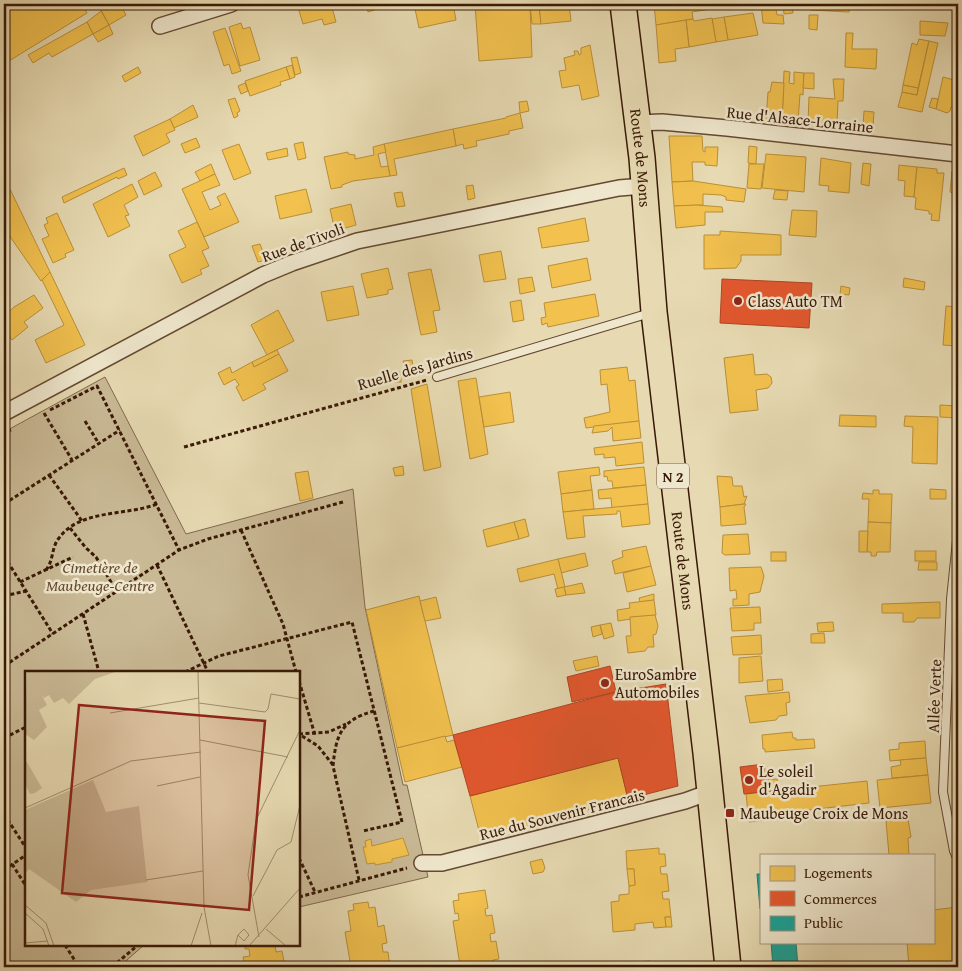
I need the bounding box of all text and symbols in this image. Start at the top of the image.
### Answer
street label: Rue d'Alsace-Lorraine [726,99,874,139]
street label: Route de Mons [624,107,658,208]
street label: Rue de Tivoli [258,216,348,268]
place label: Class Auto TM [748,289,843,313]
marker: Class Auto TM [732,295,744,307]
street label: Ruelle des Jardins [355,340,475,396]
road number: N 2 [657,464,689,488]
street label: Route de Mons [666,510,701,611]
park label: Cimetière de Maubeuge-Centre [46,555,155,597]
street label: Allée Verte [921,659,947,733]
place label: EuroSambre Automobiles [615,662,700,704]
inset map [25,671,300,946]
marker: EuroSambre Automobiles [599,677,611,689]
place label: Le soleil d'Agadir [759,759,817,801]
marker: Le soleil d'Agadir [743,774,755,786]
street label: Rue du Souvenir Francais [477,782,647,846]
place label: Maubeuge Croix de Mons [740,801,908,825]
marker: Maubeuge Croix de Mons [724,807,736,819]
legend [760,854,934,944]
text: Logements [804,862,872,883]
text: Commerces [804,888,877,909]
text: Public [804,912,843,933]

